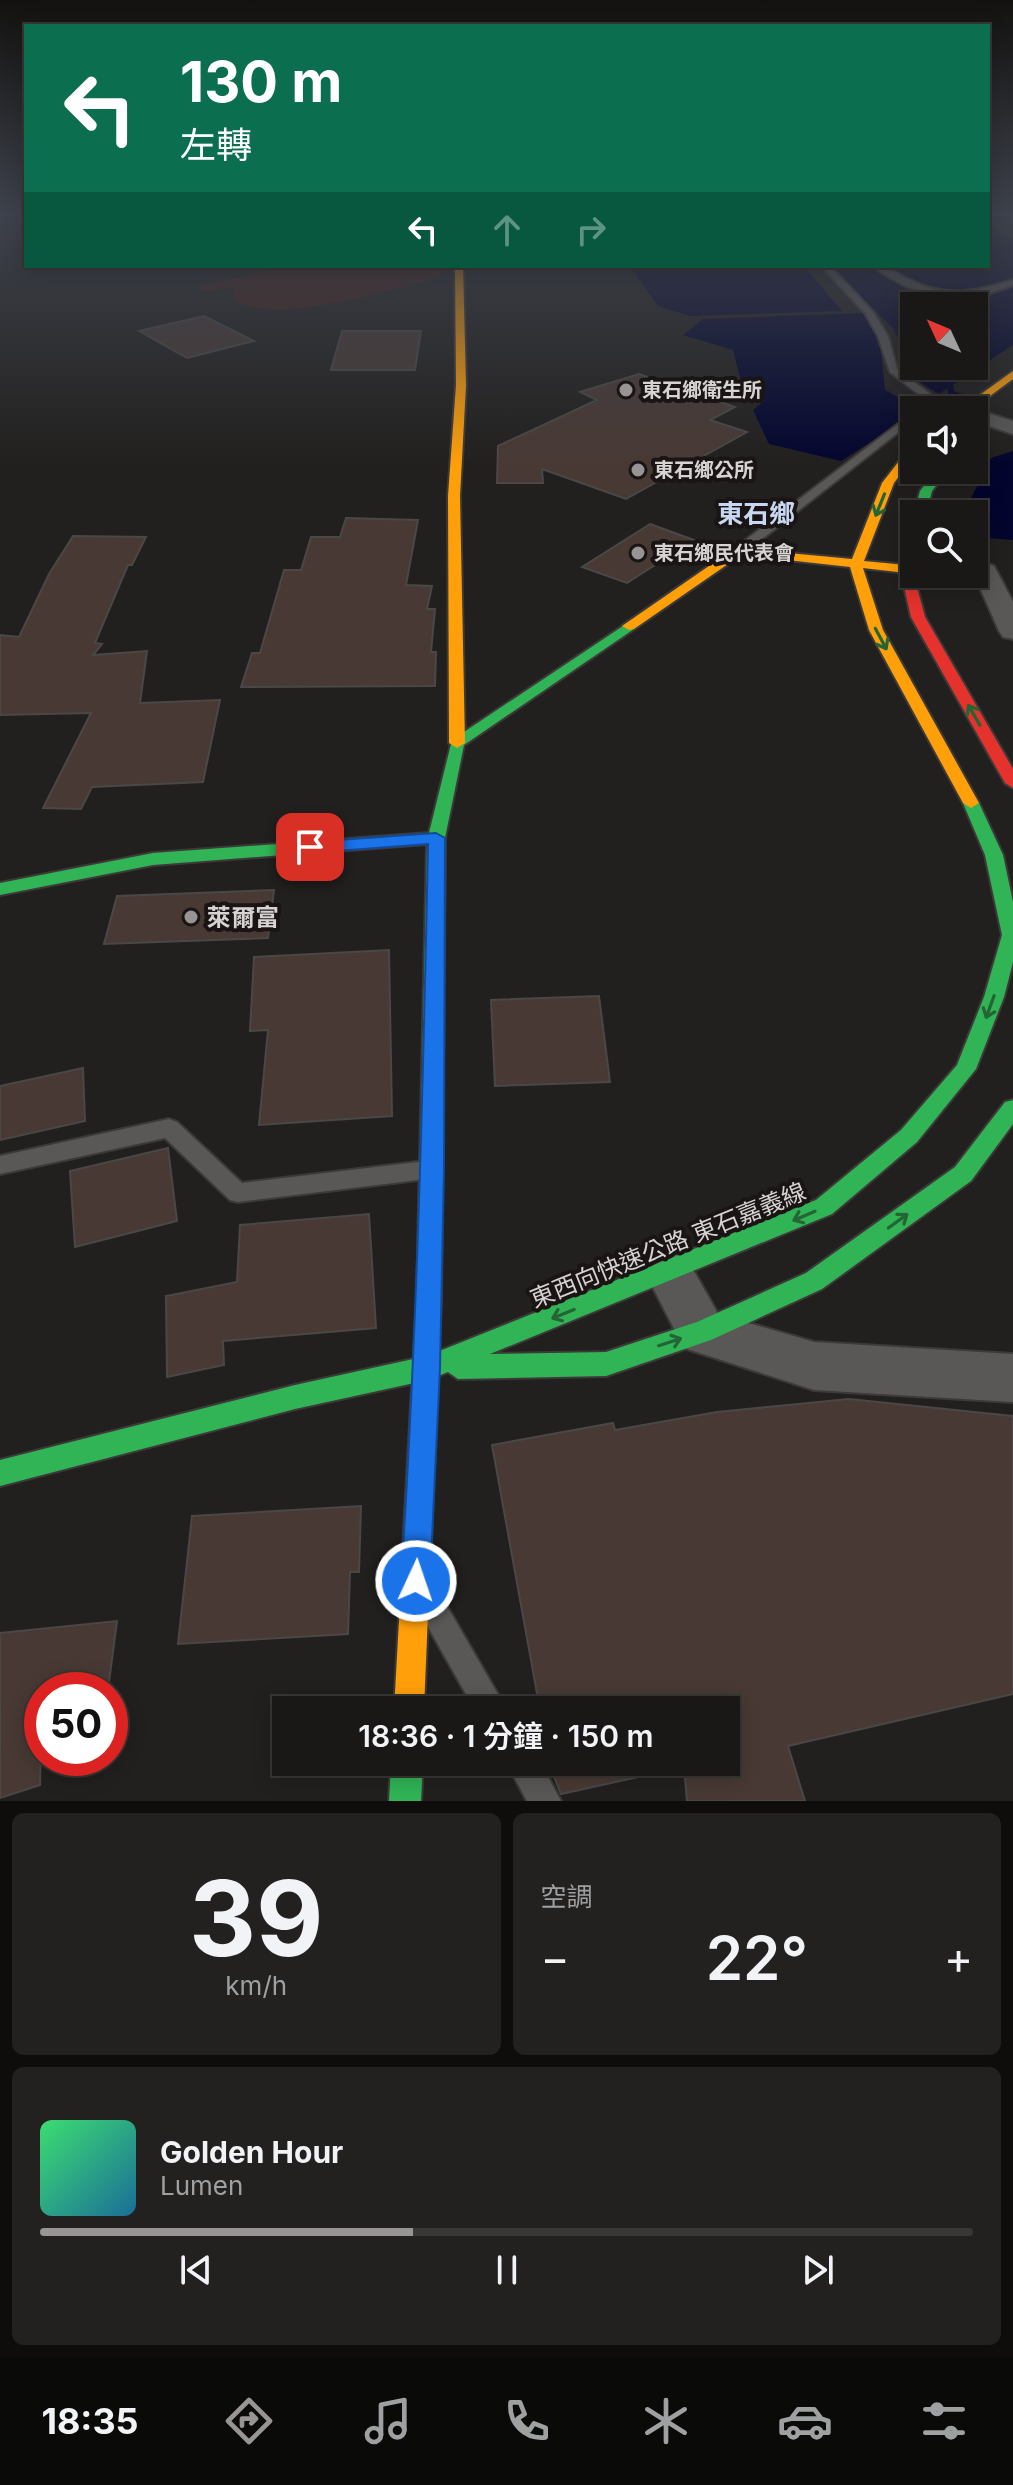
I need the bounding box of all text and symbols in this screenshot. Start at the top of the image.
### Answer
text: 130 m [180,48,342,116]
icon: left [48,56,152,160]
text: 左轉 [180,123,252,167]
icon: left [401,208,445,252]
icon: ahead [485,208,529,252]
icon: right [569,208,613,252]
north arrow [900,292,988,380]
map controls [900,292,988,588]
place label: 東石鄉衛生所 [642,378,762,402]
marker: 東石鄉衛生所 [617,381,635,399]
button: sound [900,396,988,484]
place label: 東石鄉公所 [654,458,754,482]
marker: 東石鄉公所 [629,461,647,479]
one-way arrow [872,492,886,517]
district label: 東石鄉 [717,498,795,529]
button: search [900,500,988,588]
place label: 東石鄉民代表會 [654,541,794,565]
marker: 東石鄉民代表會 [629,544,647,562]
one-way arrow [874,627,890,650]
one-way arrow [966,704,981,728]
pin [276,813,344,881]
icon: arrive [288,825,332,869]
place label: 萊爾富 [207,903,279,932]
marker: 萊爾富 [182,908,200,926]
one-way arrow [982,994,996,1018]
street label: 東西向快速公路 東石嘉義線 [526,1176,810,1314]
one-way arrow [792,1209,817,1224]
one-way arrow [887,1213,908,1230]
one-way arrow [551,1308,576,1323]
one-way arrow [657,1334,682,1349]
position arrow [374,1539,458,1623]
speed limit sign: 50 [24,1672,128,1776]
text: 18:36 · 1 分鐘 · 150 m [358,1718,654,1754]
text: 39 [189,1855,324,1981]
text: 空調 [541,1881,593,1912]
text: 22° [706,1922,808,1994]
text: − [541,1931,570,1985]
text: + [944,1931,973,1985]
text: km/h [225,1970,287,2001]
text: Golden Hour [160,2134,343,2170]
text: Lumen [160,2170,243,2201]
icon: previous [174,2248,218,2292]
icon: pause [485,2248,529,2292]
icon: next [796,2248,840,2292]
icon: directions [221,2393,277,2449]
icon: music [360,2393,416,2449]
icon: phone [499,2393,555,2449]
icon: climate [638,2393,694,2449]
icon: car [777,2393,833,2449]
icon: filters [916,2393,972,2449]
text: 18:35 [41,2399,139,2443]

